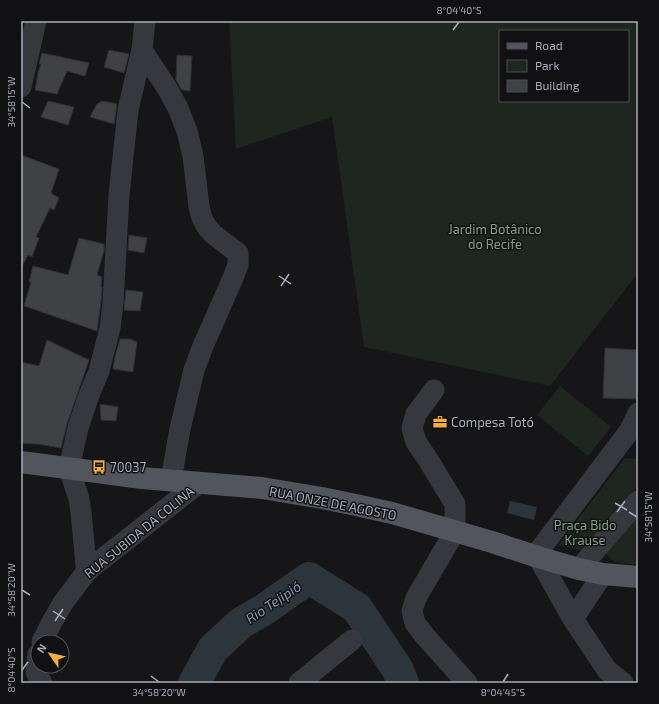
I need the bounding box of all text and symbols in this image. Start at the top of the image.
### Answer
text: 8°04'40"S [436,4,482,16]
legend [499,30,629,102]
text: Road [535,38,563,52]
text: Park [535,58,560,72]
text: 34°58'15"W [5,76,17,128]
text: Building [535,78,580,92]
park label: Jardim Botânico do Recife [448,221,542,252]
office icon: Compesa Totó [432,414,448,430]
place label: Compesa Totó [451,414,534,430]
bus stop icon: 70037 [91,459,107,475]
place label: 70037 [110,459,147,475]
street label: RUA SUBIDA DA COLINA [81,483,197,581]
street label: RUA ONZE DE AGOSTO [268,483,398,523]
text: 34°58'15"W [642,491,654,543]
park label: Praça Bido Krause [554,517,616,548]
text: 34°58'20"W [5,563,17,617]
water label: Rio Tejipió [242,577,304,627]
north arrow [30,634,70,674]
text: N [34,641,49,655]
text: 8°04'40"S [5,647,17,693]
text: 34°58'20"W [132,686,186,698]
text: 8°04'45"S [481,686,526,698]

